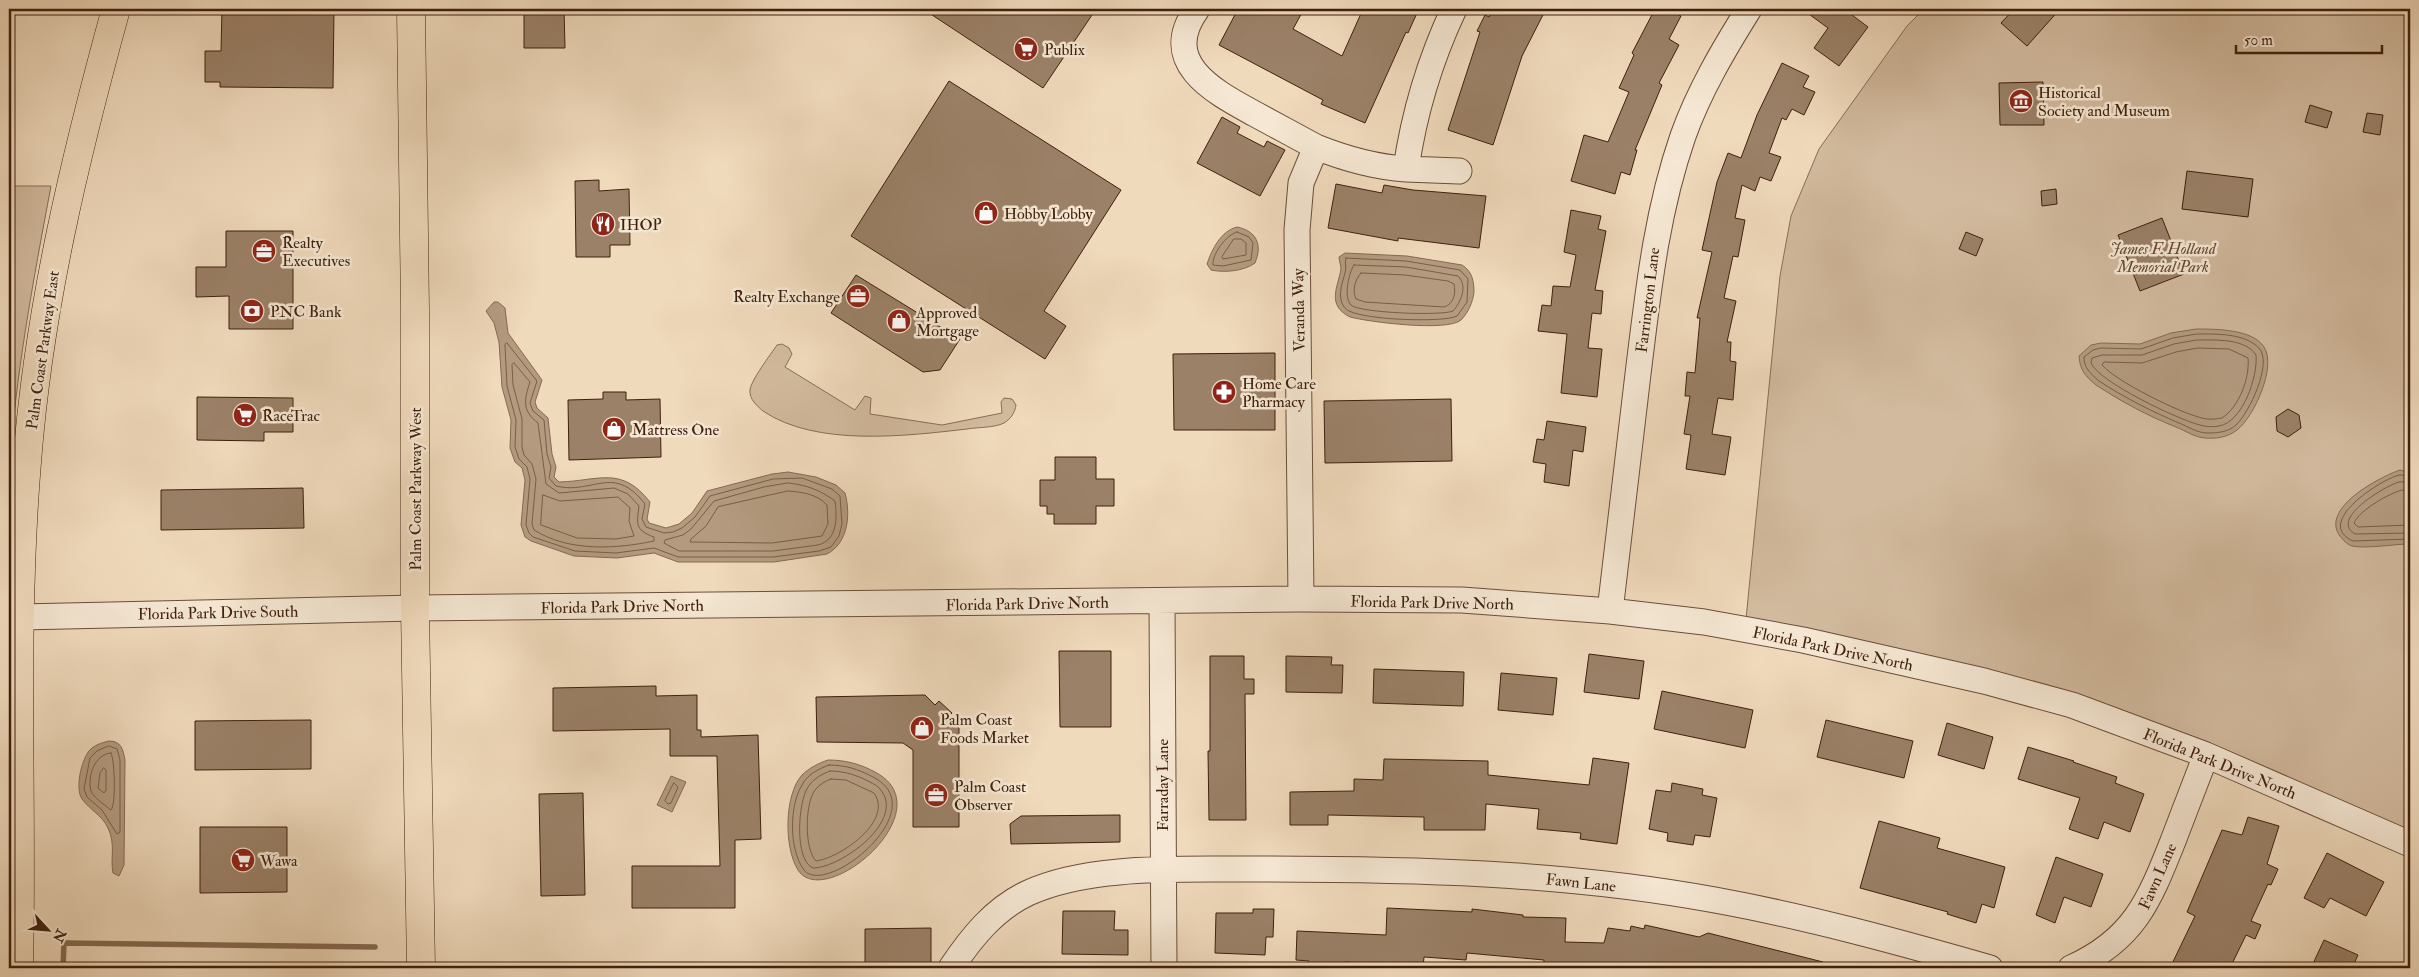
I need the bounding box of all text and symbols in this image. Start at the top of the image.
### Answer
scale bar [2236,22,2383,54]
text: 50 m [2244,31,2273,50]
supermarket icon: Publix [1013,36,1039,62]
place label: Publix [1044,40,1085,60]
place label: Historical Society and Museum [2038,83,2171,121]
museum icon: Historical Society and Museum [2008,88,2034,114]
shop icon: Hobby Lobby [973,200,999,226]
place label: Hobby Lobby [1004,204,1094,224]
restaurant icon: IHOP [590,211,616,237]
place label: IHOP [620,215,662,235]
place label: Realty Executives [282,233,350,271]
office icon: Realty Executives [251,238,277,264]
park label: James F. Holland Memorial Park [2110,239,2217,277]
street label: Farrington Lane [1632,246,1664,354]
street label: Veranda Way [1288,267,1310,352]
street label: Palm Coast Parkway East [22,270,64,431]
office icon: Realty Exchange [845,283,871,309]
place label: Realty Exchange [733,287,840,307]
bank icon: PNC Bank [239,298,265,324]
place label: PNC Bank [270,302,342,322]
place label: Approved Mortgage [915,303,979,341]
shop icon: Approved Mortgage [886,308,912,334]
place label: Home Care Pharmacy [1242,374,1316,412]
pharmacy icon: Home Care Pharmacy [1211,379,1237,405]
supermarket icon: RaceTrac [232,402,258,428]
place label: RaceTrac [262,406,321,426]
street label: Palm Coast Parkway West [406,407,426,571]
shop icon: Mattress One [601,416,627,442]
place label: Mattress One [632,420,720,440]
street label: Florida Park Drive North [1350,592,1514,614]
street label: Florida Park Drive North [945,593,1109,615]
street label: Florida Park Drive North [540,596,704,618]
street label: Florida Park Drive South [138,602,299,624]
street label: Florida Park Drive North [1751,622,1915,676]
place label: Palm Coast Foods Market [940,710,1029,748]
shop icon: Palm Coast Foods Market [909,715,935,741]
street label: Florida Park Drive North [2140,724,2300,804]
street label: Farraday Lane [1153,738,1173,831]
place label: Palm Coast Observer [954,777,1026,815]
office icon: Palm Coast Observer [923,782,949,808]
street label: Fawn Lane [2134,840,2182,913]
supermarket icon: Wawa [230,847,256,873]
place label: Wawa [259,851,298,871]
street label: Fawn Lane [1545,869,1617,897]
north arrow [22,904,72,954]
text: N [49,925,70,945]

